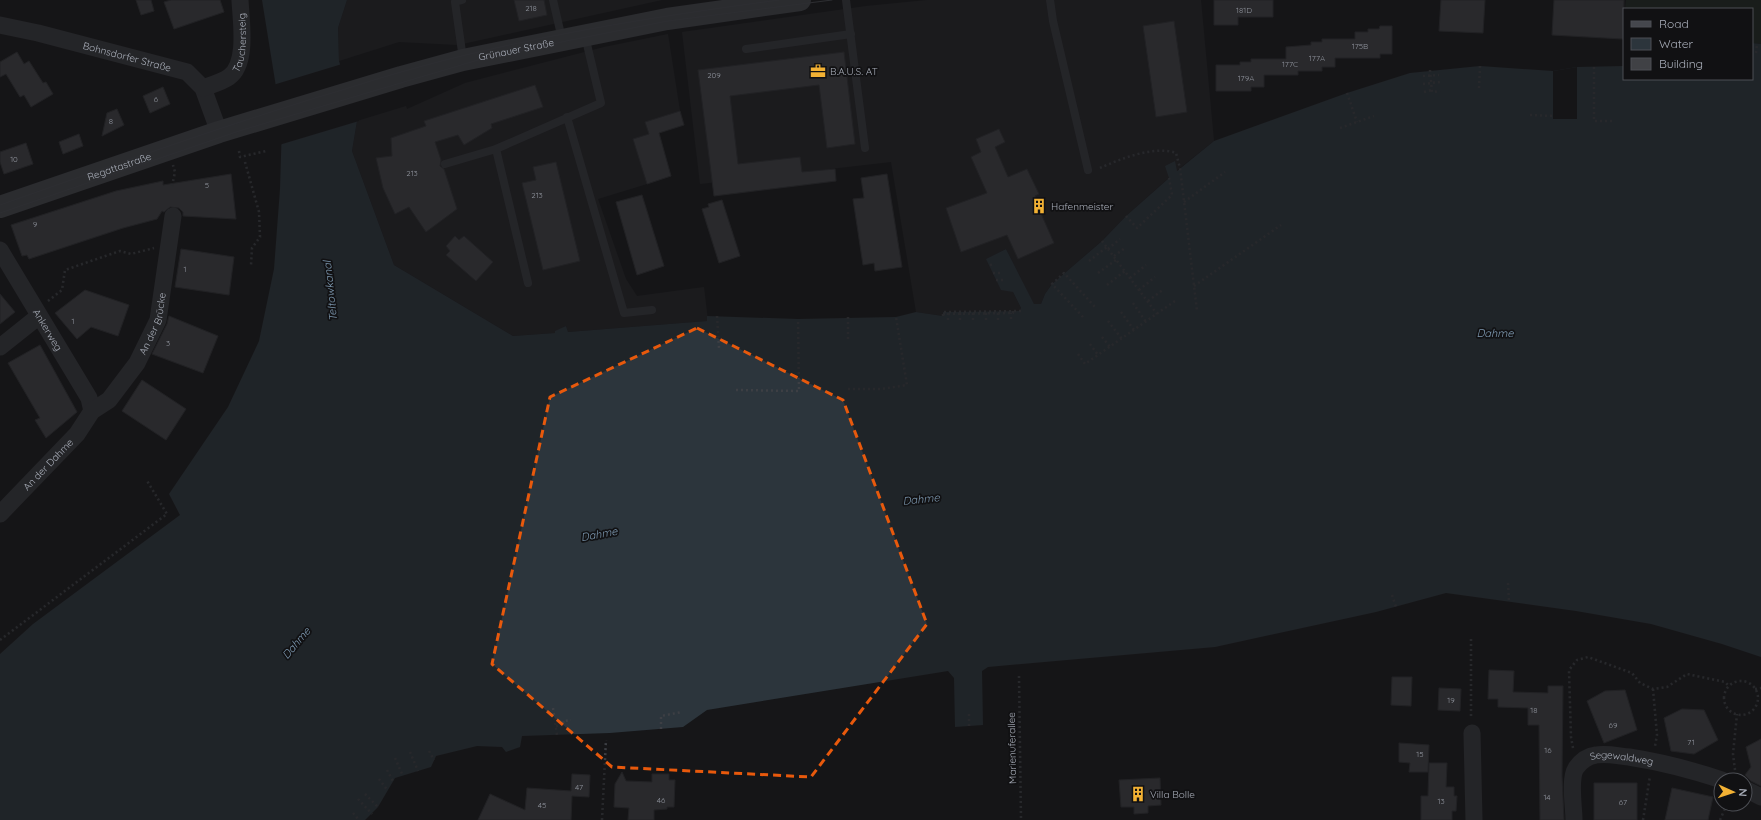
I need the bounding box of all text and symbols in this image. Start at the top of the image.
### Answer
house number: 218 [525,3,537,13]
house number: 181D [1236,5,1252,15]
legend [1623,8,1753,80]
street label: Tauchersteig [229,13,249,75]
text: Road [1659,16,1689,31]
street label: Grünauer Straße [477,35,555,63]
text: Water [1659,36,1694,51]
street label: Bohnsdorfer Straße [82,39,173,74]
house number: 175B [1352,41,1368,51]
house number: 177A [1309,53,1325,63]
text: Building [1659,56,1703,71]
house number: 177C [1282,59,1298,69]
office icon: B.A.U.S. AT [809,62,827,80]
place label: B.A.U.S. AT [830,65,878,78]
house number: 209 [707,70,721,80]
house number: 179A [1238,73,1254,83]
house number: 6 [154,94,159,104]
house number: 8 [109,116,113,126]
street label: Regattastraße [85,149,153,183]
house number: 10 [10,154,18,164]
house number: 213 [406,168,418,178]
house number: 5 [205,180,209,190]
house number: 213 [531,190,543,200]
building icon: Hafenmeister [1030,197,1048,215]
place label: Hafenmeister [1051,200,1114,213]
house number: 9 [33,219,38,229]
water label: Teltowkanal [320,259,340,322]
house number: 1 [184,264,187,274]
street label: An der Brücke [136,291,168,357]
street label: Ankerweg [30,306,66,353]
house number: 1 [72,316,75,326]
water label: Dahme [1476,326,1514,340]
house number: 3 [166,338,170,348]
street label: An der Dahme [20,435,76,493]
water label: Dahme [902,490,941,508]
water label: Dahme [580,524,619,544]
water label: Dahme [279,624,314,662]
house number: 19 [1447,695,1455,705]
house number: 18 [1530,705,1538,715]
street label: Marienuferallee [1005,712,1019,784]
house number: 69 [1609,720,1618,730]
house number: 71 [1687,737,1695,747]
house number: 16 [1544,745,1552,755]
street label: Segewaldweg [1588,748,1655,768]
house number: 15 [1416,749,1424,759]
north arrow [1713,772,1753,812]
house number: 47 [575,782,583,792]
building icon: Villa Bolle [1129,785,1147,803]
place label: Villa Bolle [1150,788,1195,801]
text: N [1736,788,1750,797]
house number: 14 [1543,792,1551,802]
house number: 46 [657,795,666,805]
house number: 13 [1437,796,1445,806]
house number: 67 [1619,797,1627,807]
house number: 45 [538,800,546,810]

